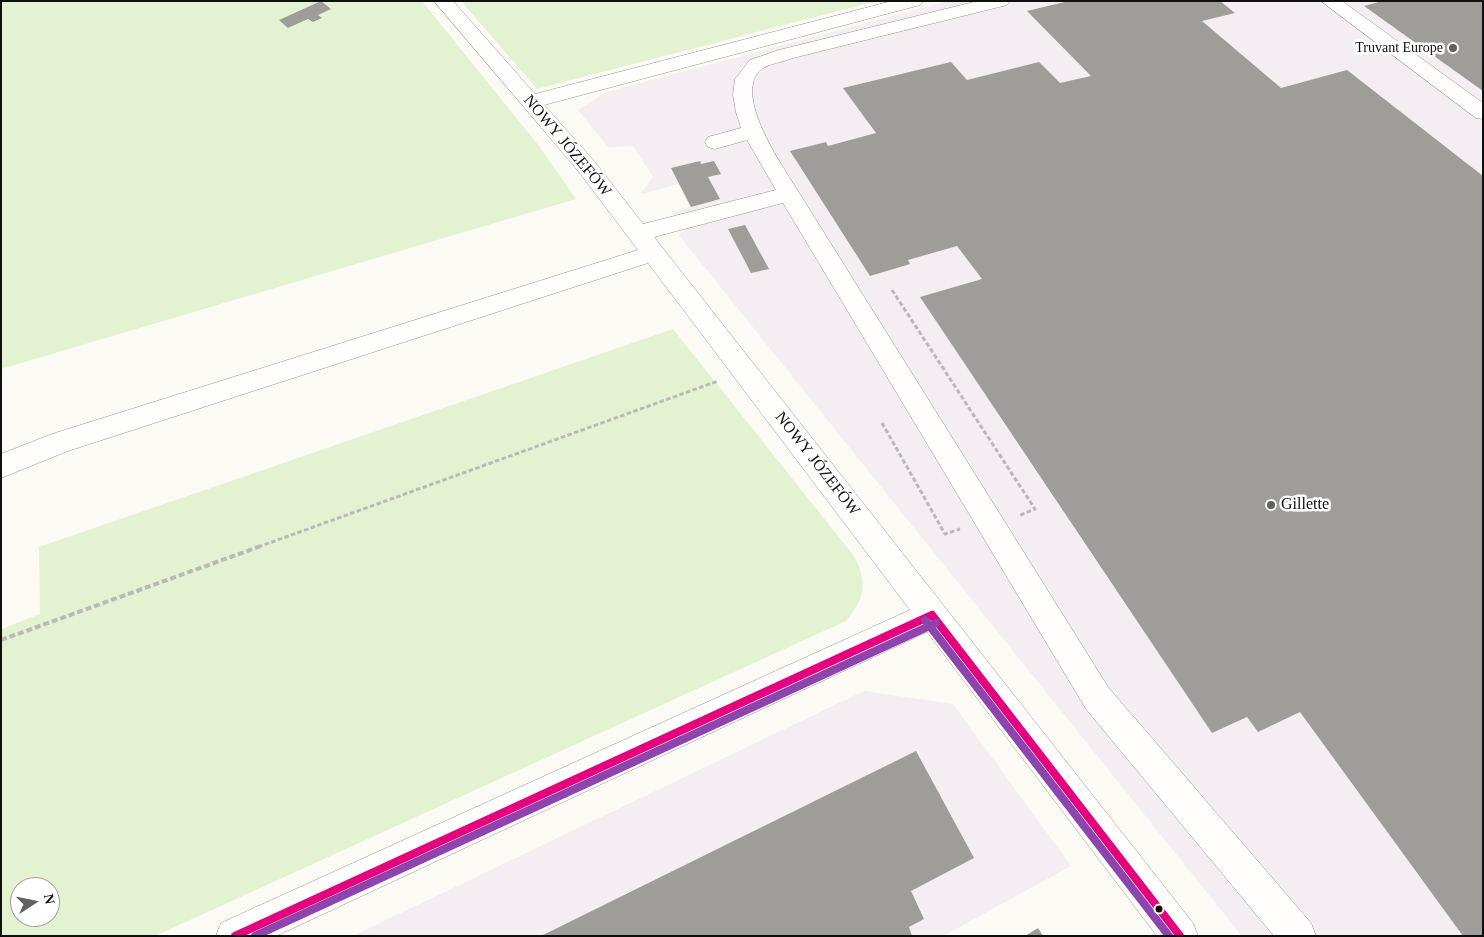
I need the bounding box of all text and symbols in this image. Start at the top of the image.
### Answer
place label: Truvant Europe [1355,40,1443,56]
marker: Truvant Europe [1447,42,1459,54]
street label: NOWY JÓZEFÓW [519,91,615,201]
street label: NOWY JÓZEFÓW [770,408,864,520]
place label: Gillette [1281,495,1329,515]
marker: Gillette [1265,499,1277,511]
north arrow [10,877,60,927]
text: N [41,893,58,906]
unlabelled marker [1154,904,1164,914]

